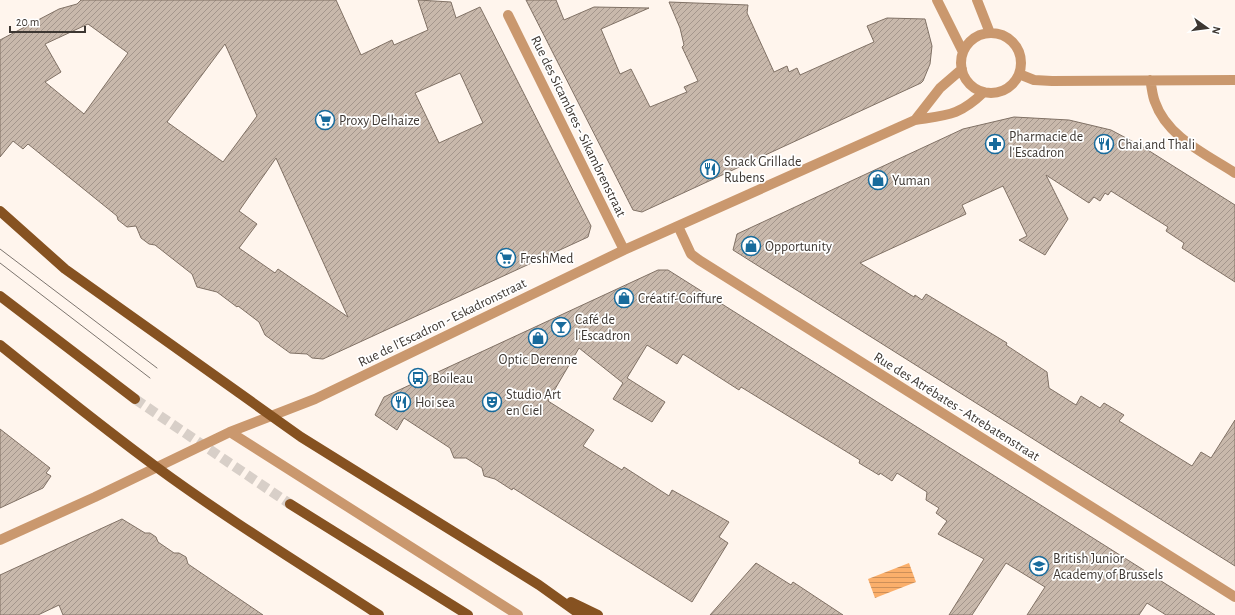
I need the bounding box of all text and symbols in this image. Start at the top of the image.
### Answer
scale bar [10,8,85,34]
north arrow [1187,8,1227,48]
text: 20 m [16,16,39,28]
text: N [1210,25,1222,35]
street label: Rue des Sicambres - Sikambrenstraat [528,34,628,220]
supermarket icon: Proxy Delhaize [314,109,336,131]
place label: Proxy Delhaize [339,114,420,128]
place label: Pharmacie de l'Escadron [1009,130,1083,160]
pharmacy icon: Pharmacie de l'Escadron [984,133,1006,155]
restaurant icon: Chai and Thali [1093,133,1115,155]
place label: Chai and Thali [1118,138,1195,152]
place label: Snack Grillade Rubens [724,155,801,185]
restaurant icon: Snack Grillade Rubens [699,158,721,180]
shop icon: Yuman [867,169,889,191]
place label: Yuman [892,174,930,188]
shop icon: Opportunity [740,235,762,257]
place label: Opportunity [765,240,832,254]
supermarket icon: FreshMed [495,247,517,269]
place label: FreshMed [520,252,573,266]
street label: Rue de l'Escadron - Eskadronstraat [356,276,529,370]
shop icon: Créatif-Coiffure [613,287,635,309]
place label: Créatif-Coiffure [638,292,723,306]
place label: Café de l'Escadron [575,313,630,343]
bar icon: Café de l'Escadron [550,316,572,338]
shop icon: Optic Derenne [527,327,549,349]
street label: Rue des Atrébates - Atrebatenstraat [871,350,1042,464]
place label: Optic Derenne [499,353,577,367]
bus stop icon: Boileau [407,367,429,389]
place label: Boileau [432,372,473,386]
place label: Studio Art en Ciel [506,388,561,418]
restaurant icon: Hoi sea [390,391,412,413]
theatre icon: Studio Art en Ciel [481,391,503,413]
place label: Hoi sea [415,396,456,410]
place label: British Junior Academy of Brussels [1053,552,1163,582]
school or university icon: British Junior Academy of Brussels [1028,555,1050,577]

